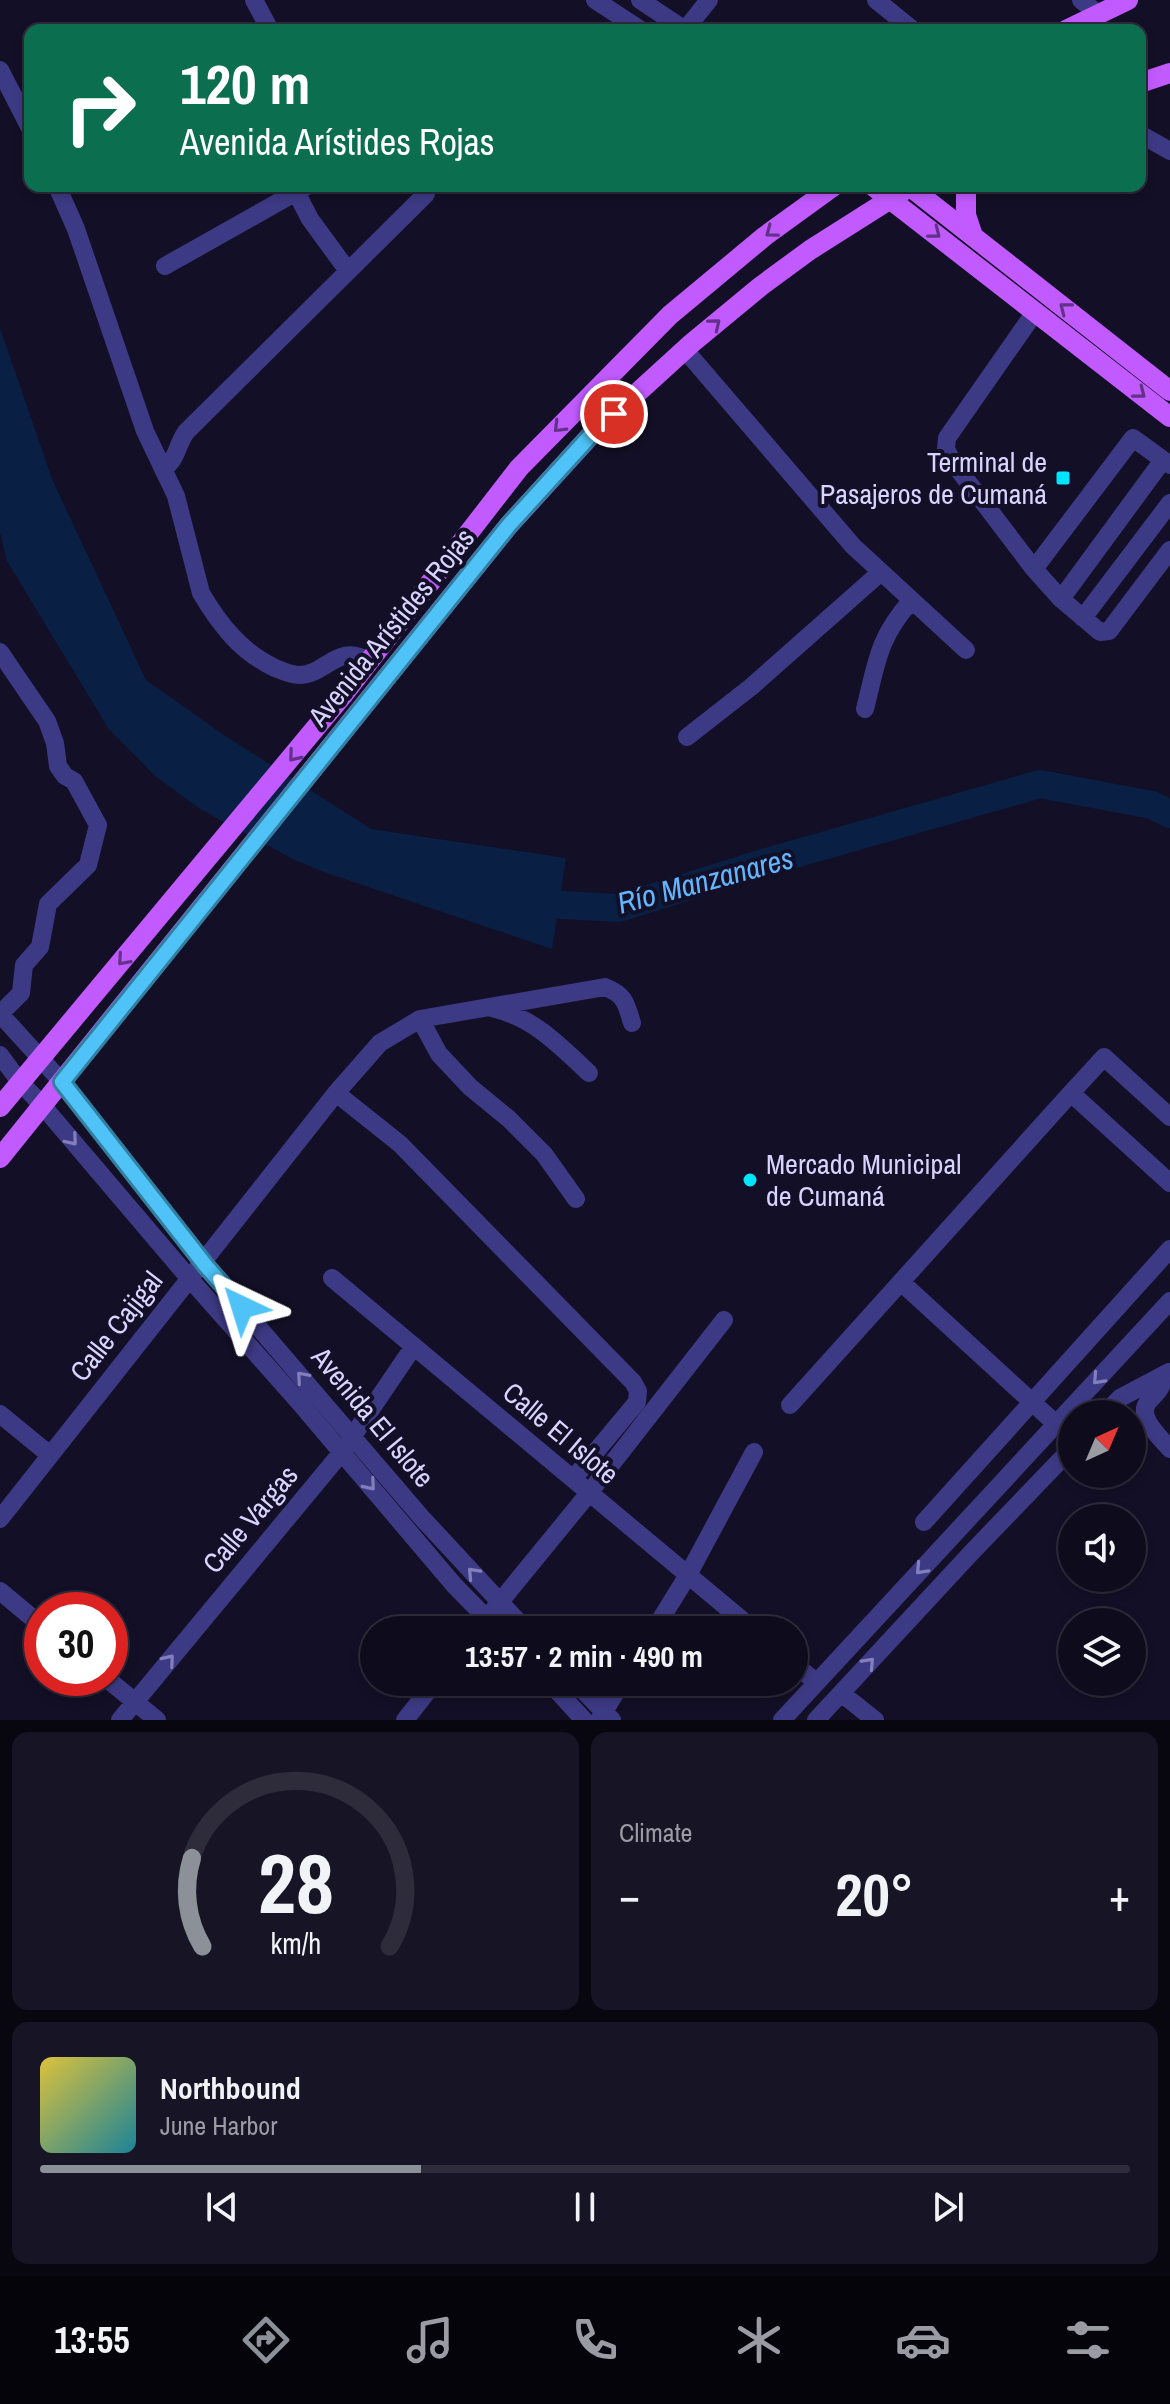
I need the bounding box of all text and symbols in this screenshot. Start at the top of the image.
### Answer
text: 120 m [180,46,310,121]
icon: right [48,56,152,160]
text: Avenida Arístides Rojas [180,118,495,166]
one-way arrow [765,223,780,237]
one-way arrow [925,224,940,238]
one-way arrow [1059,304,1074,318]
one-way arrow [706,319,721,334]
pin [580,380,648,448]
one-way arrow [1131,384,1146,398]
icon: arrive [592,392,636,436]
one-way arrow [554,418,568,432]
place label: Terminal de Pasajeros de Cumaná [820,443,1047,513]
marker: Terminal de Pasajeros de Cumaná [1054,469,1072,487]
street label: Avenida Arístides Rojas [299,520,483,735]
one-way arrow [289,746,304,761]
water label: Río Manzanares [613,837,797,923]
one-way arrow [118,950,133,965]
one-way arrow [62,1131,77,1145]
place label: Mercado Municipal de Cumaná [766,1145,961,1215]
marker: Mercado Municipal de Cumaná [741,1171,759,1189]
street label: Calle Cajigal [61,1263,171,1389]
position arrow [200,1265,284,1349]
street label: Avenida El Islote [303,1338,443,1495]
one-way arrow [1093,1369,1107,1384]
one-way arrow [297,1372,312,1386]
street label: Calle El Islote [495,1373,627,1493]
north arrow [1058,1400,1146,1488]
map controls [1058,1400,1146,1696]
street label: Calle Vargas [194,1457,306,1581]
one-way arrow [360,1476,375,1491]
button: sound [1058,1504,1146,1592]
one-way arrow [915,1560,930,1574]
one-way arrow [467,1568,482,1582]
speed limit sign: 30 [24,1592,128,1696]
button: layers [1058,1608,1146,1696]
text: 13:57 · 2 min · 490 m [465,1636,703,1676]
one-way arrow [159,1654,174,1669]
one-way arrow [859,1658,874,1672]
text: Climate [619,1815,692,1850]
text: 28 [258,1827,333,1939]
text: 20° [835,1854,914,1935]
text: − [619,1865,640,1925]
text: + [1109,1865,1130,1925]
text: km/h [270,1924,321,1963]
text: Northbound [160,2068,301,2108]
text: June Harbor [160,2108,277,2143]
icon: previous [200,2185,244,2229]
icon: pause [563,2185,607,2229]
icon: next [926,2185,970,2229]
icon: directions [238,2312,294,2368]
icon: music [402,2312,458,2368]
icon: phone [567,2312,623,2368]
icon: climate [731,2312,787,2368]
icon: car [895,2312,951,2368]
icon: filters [1060,2312,1116,2368]
text: 13:55 [54,2316,130,2364]

